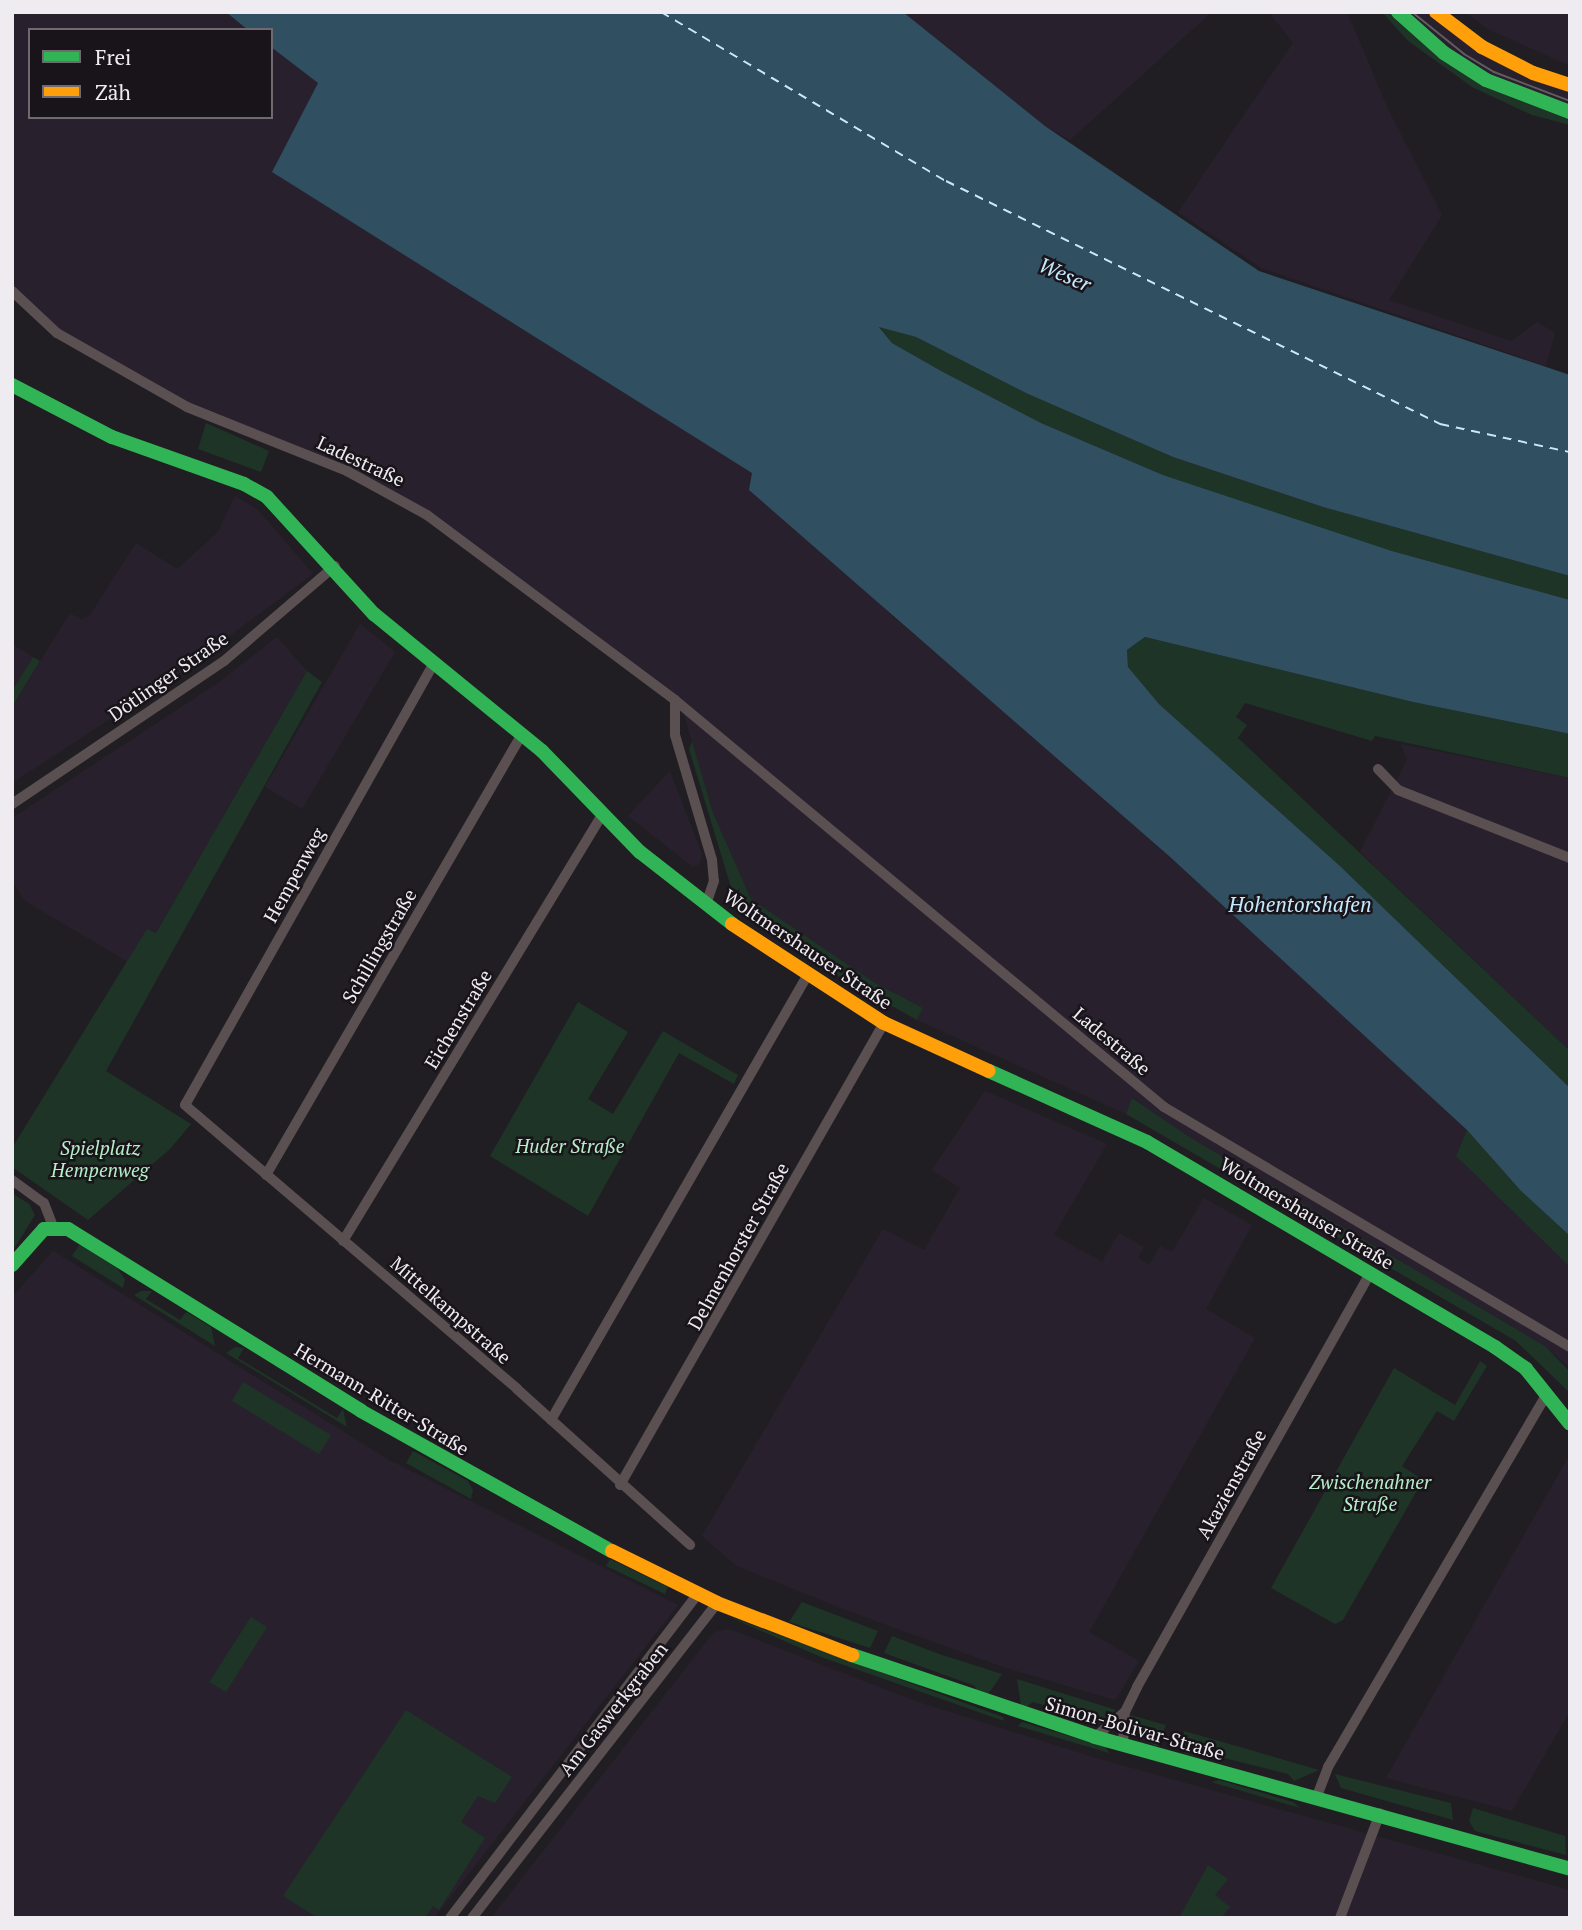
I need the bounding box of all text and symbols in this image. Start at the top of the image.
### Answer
legend [28,28,273,119]
text: Frei [95,43,131,71]
text: Zäh [95,78,131,106]
water label: Weser [1035,251,1095,297]
street label: Ladestraße [314,431,408,491]
street label: Dötlinger Straße [104,626,232,726]
street label: Hempenweg [259,824,329,926]
street label: Woltmershauser Straße [719,884,897,1014]
street label: Schillingstraße [337,885,421,1007]
water label: Hohentorshafen [1229,891,1371,917]
street label: Eichenstraße [420,965,496,1073]
street label: Ladestraße [1069,1002,1155,1080]
park label: Huder Straße [516,1135,624,1157]
park label: Spielplatz Hempenweg [51,1137,149,1181]
street label: Woltmershauser Straße [1216,1152,1398,1274]
street label: Delmenhorster Straße [683,1158,793,1334]
street label: Mittelkampstraße [386,1252,516,1368]
street label: Hermann-Ritter-Straße [291,1338,473,1460]
street label: Akazienstraße [1191,1425,1271,1543]
park label: Zwischenahner Straße [1309,1471,1431,1515]
street label: Am Gaswerkgraben [554,1638,672,1780]
street label: Simon-Bolivar-Straße [1043,1691,1227,1765]

